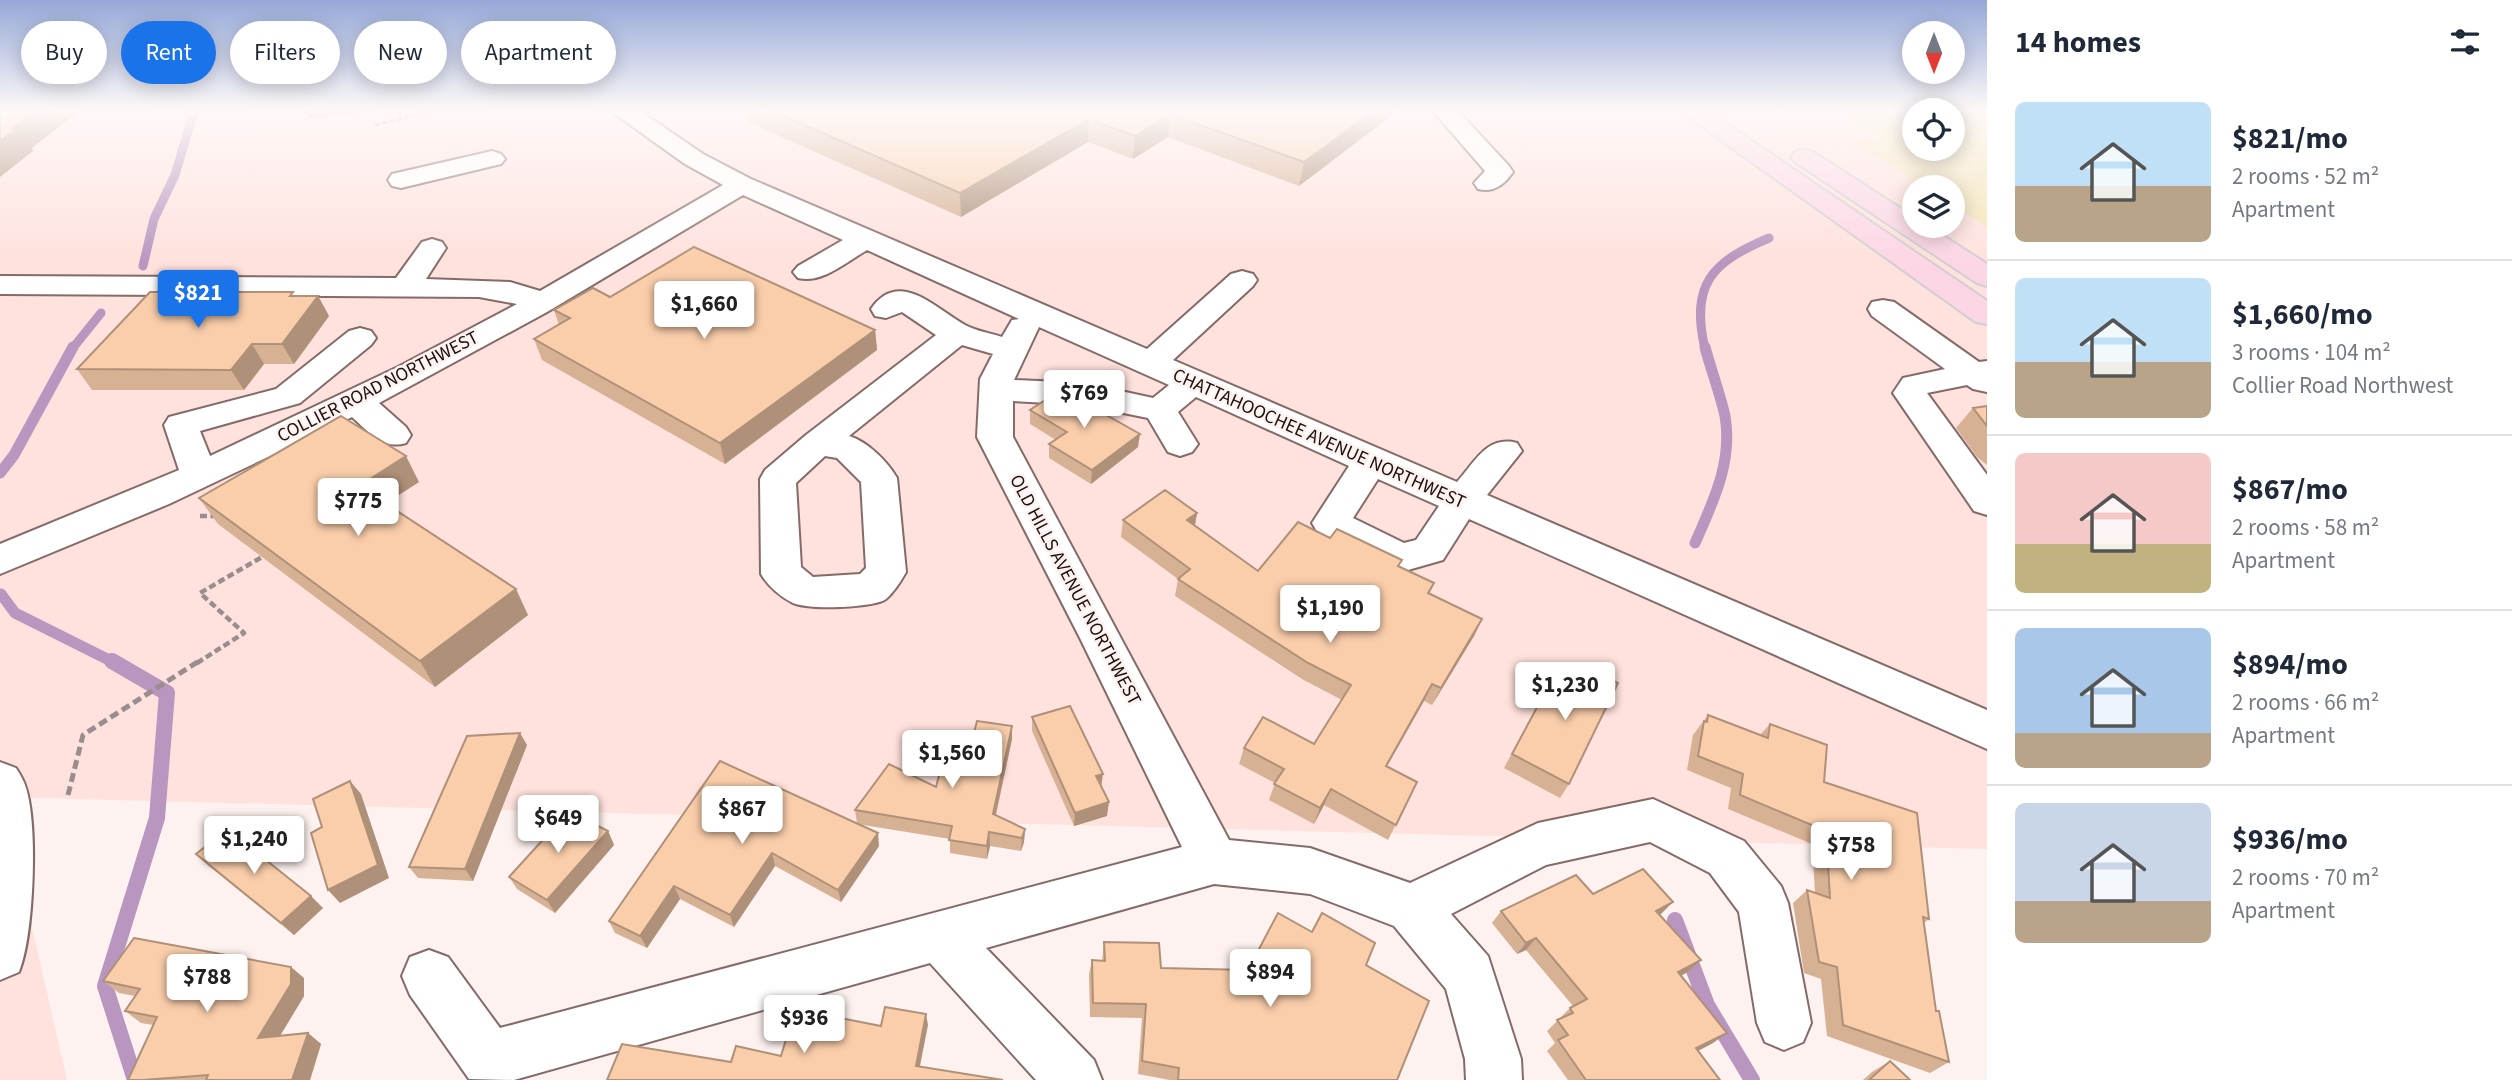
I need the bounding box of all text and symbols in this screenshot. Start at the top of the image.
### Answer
chip: Buy [21,21,107,84]
chip: Rent [121,21,216,84]
chip: Filters [230,21,340,84]
chip: New [354,21,447,84]
chip: Apartment [461,21,616,84]
north arrow [1902,21,1965,84]
map controls [1902,21,1965,238]
text: 14 homes [2015,21,2141,64]
icon: filters [2446,23,2484,61]
button: locate [1902,98,1965,161]
text: $821/mo [2232,117,2348,160]
icon: home [2071,130,2155,214]
text: 2 rooms · 52 m² [2232,160,2379,193]
button: layers [1902,175,1965,238]
text: Apartment [2232,193,2335,226]
pin: $821 [157,270,239,330]
text: $821 [174,276,222,309]
pin: $1,660 [647,282,761,341]
text: $1,660 [670,287,738,320]
text: $1,660/mo [2232,293,2373,336]
icon: home [2071,306,2155,390]
street label: COLLIER ROAD NORTHWEST [273,324,483,450]
text: 3 rooms · 104 m² [2232,336,2391,369]
street label: CHATTAHOOCHEE AVENUE NORTHWEST [1168,362,1470,516]
text: Collier Road Northwest [2232,369,2453,402]
pin: $769 [1043,370,1125,430]
text: $769 [1060,376,1108,409]
text: $867/mo [2232,468,2348,511]
street label: OLD HILLS AVENUE NORTHWEST [1003,470,1147,710]
pin: $775 [317,478,399,538]
icon: home [2071,481,2155,565]
text: $775 [334,484,382,517]
text: 2 rooms · 58 m² [2232,511,2379,544]
text: Apartment [2232,544,2335,577]
pin: $1,190 [1273,586,1387,645]
text: $1,190 [1296,591,1364,624]
text: $894/mo [2232,643,2348,686]
icon: home [2071,656,2155,740]
pin: $1,230 [1508,662,1622,722]
text: $1,230 [1531,668,1599,701]
text: 2 rooms · 66 m² [2232,686,2379,719]
text: Apartment [2232,719,2335,752]
pin: $1,560 [895,730,1009,790]
text: $1,560 [918,736,986,769]
pin: $867 [701,786,783,846]
text: $867 [718,792,766,825]
pin: $649 [517,796,599,855]
text: $649 [534,801,582,834]
pin: $1,240 [197,816,311,876]
text: $936/mo [2232,818,2348,861]
text: $1,240 [220,822,288,855]
pin: $758 [1810,822,1892,882]
text: $758 [1827,828,1875,861]
icon: home [2071,831,2155,915]
text: 2 rooms · 70 m² [2232,861,2379,894]
text: Apartment [2232,894,2335,927]
pin: $894 [1229,950,1311,1009]
pin: $788 [166,954,248,1014]
text: $894 [1246,955,1294,988]
text: $788 [183,960,231,993]
pin: $936 [763,996,845,1055]
text: $936 [780,1001,828,1034]

